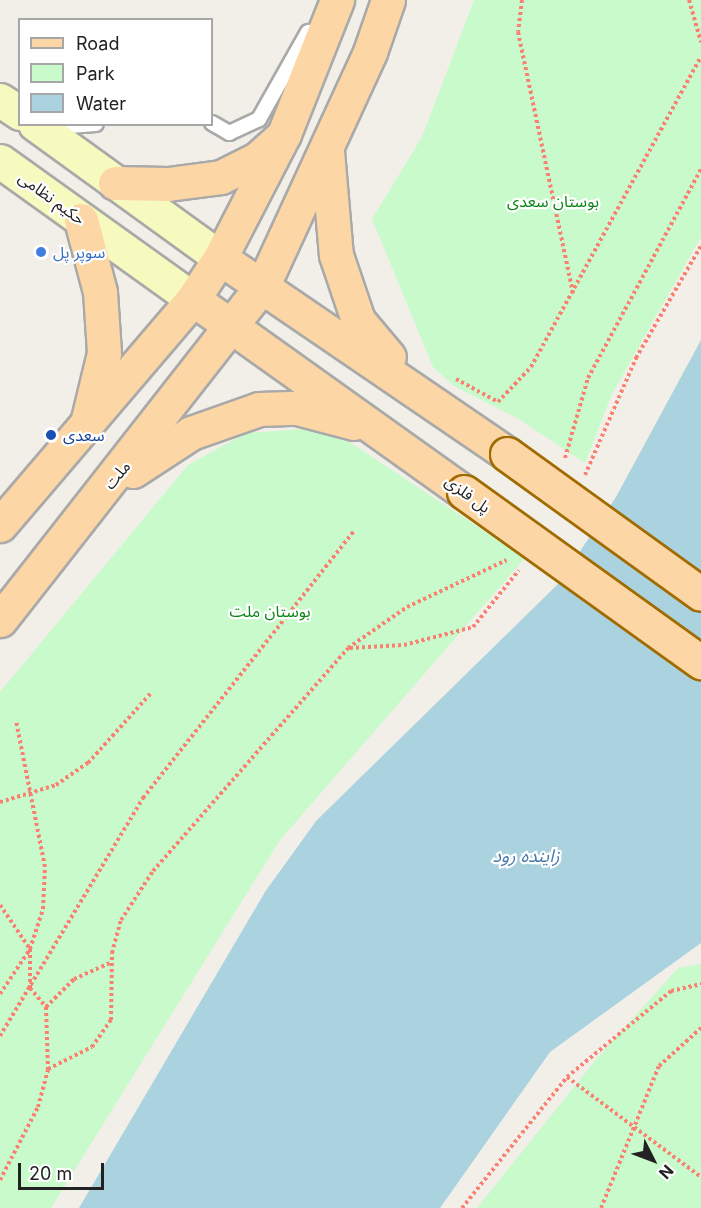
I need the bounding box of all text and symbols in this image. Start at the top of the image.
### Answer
legend [18,18,213,126]
text: Road [76,33,119,54]
text: Park [76,63,115,84]
text: Water [76,93,126,114]
street label: حکیم نظامی [15,167,89,229]
park label: بوستان سعدی [507,191,599,211]
place label: سوپر پل [53,242,105,262]
marker: سوپر پل [34,245,48,259]
place label: سعدی [63,425,105,445]
marker: سعدی [44,428,58,442]
street label: ملت [100,457,134,493]
street label: پل فلزی [442,471,494,517]
park label: بوستان ملت [229,601,311,621]
water label: زاینده رود [492,845,560,867]
north arrow [623,1130,683,1190]
scale bar [21,1151,106,1189]
text: N [655,1161,678,1183]
text: 20 m [29,1163,72,1184]

